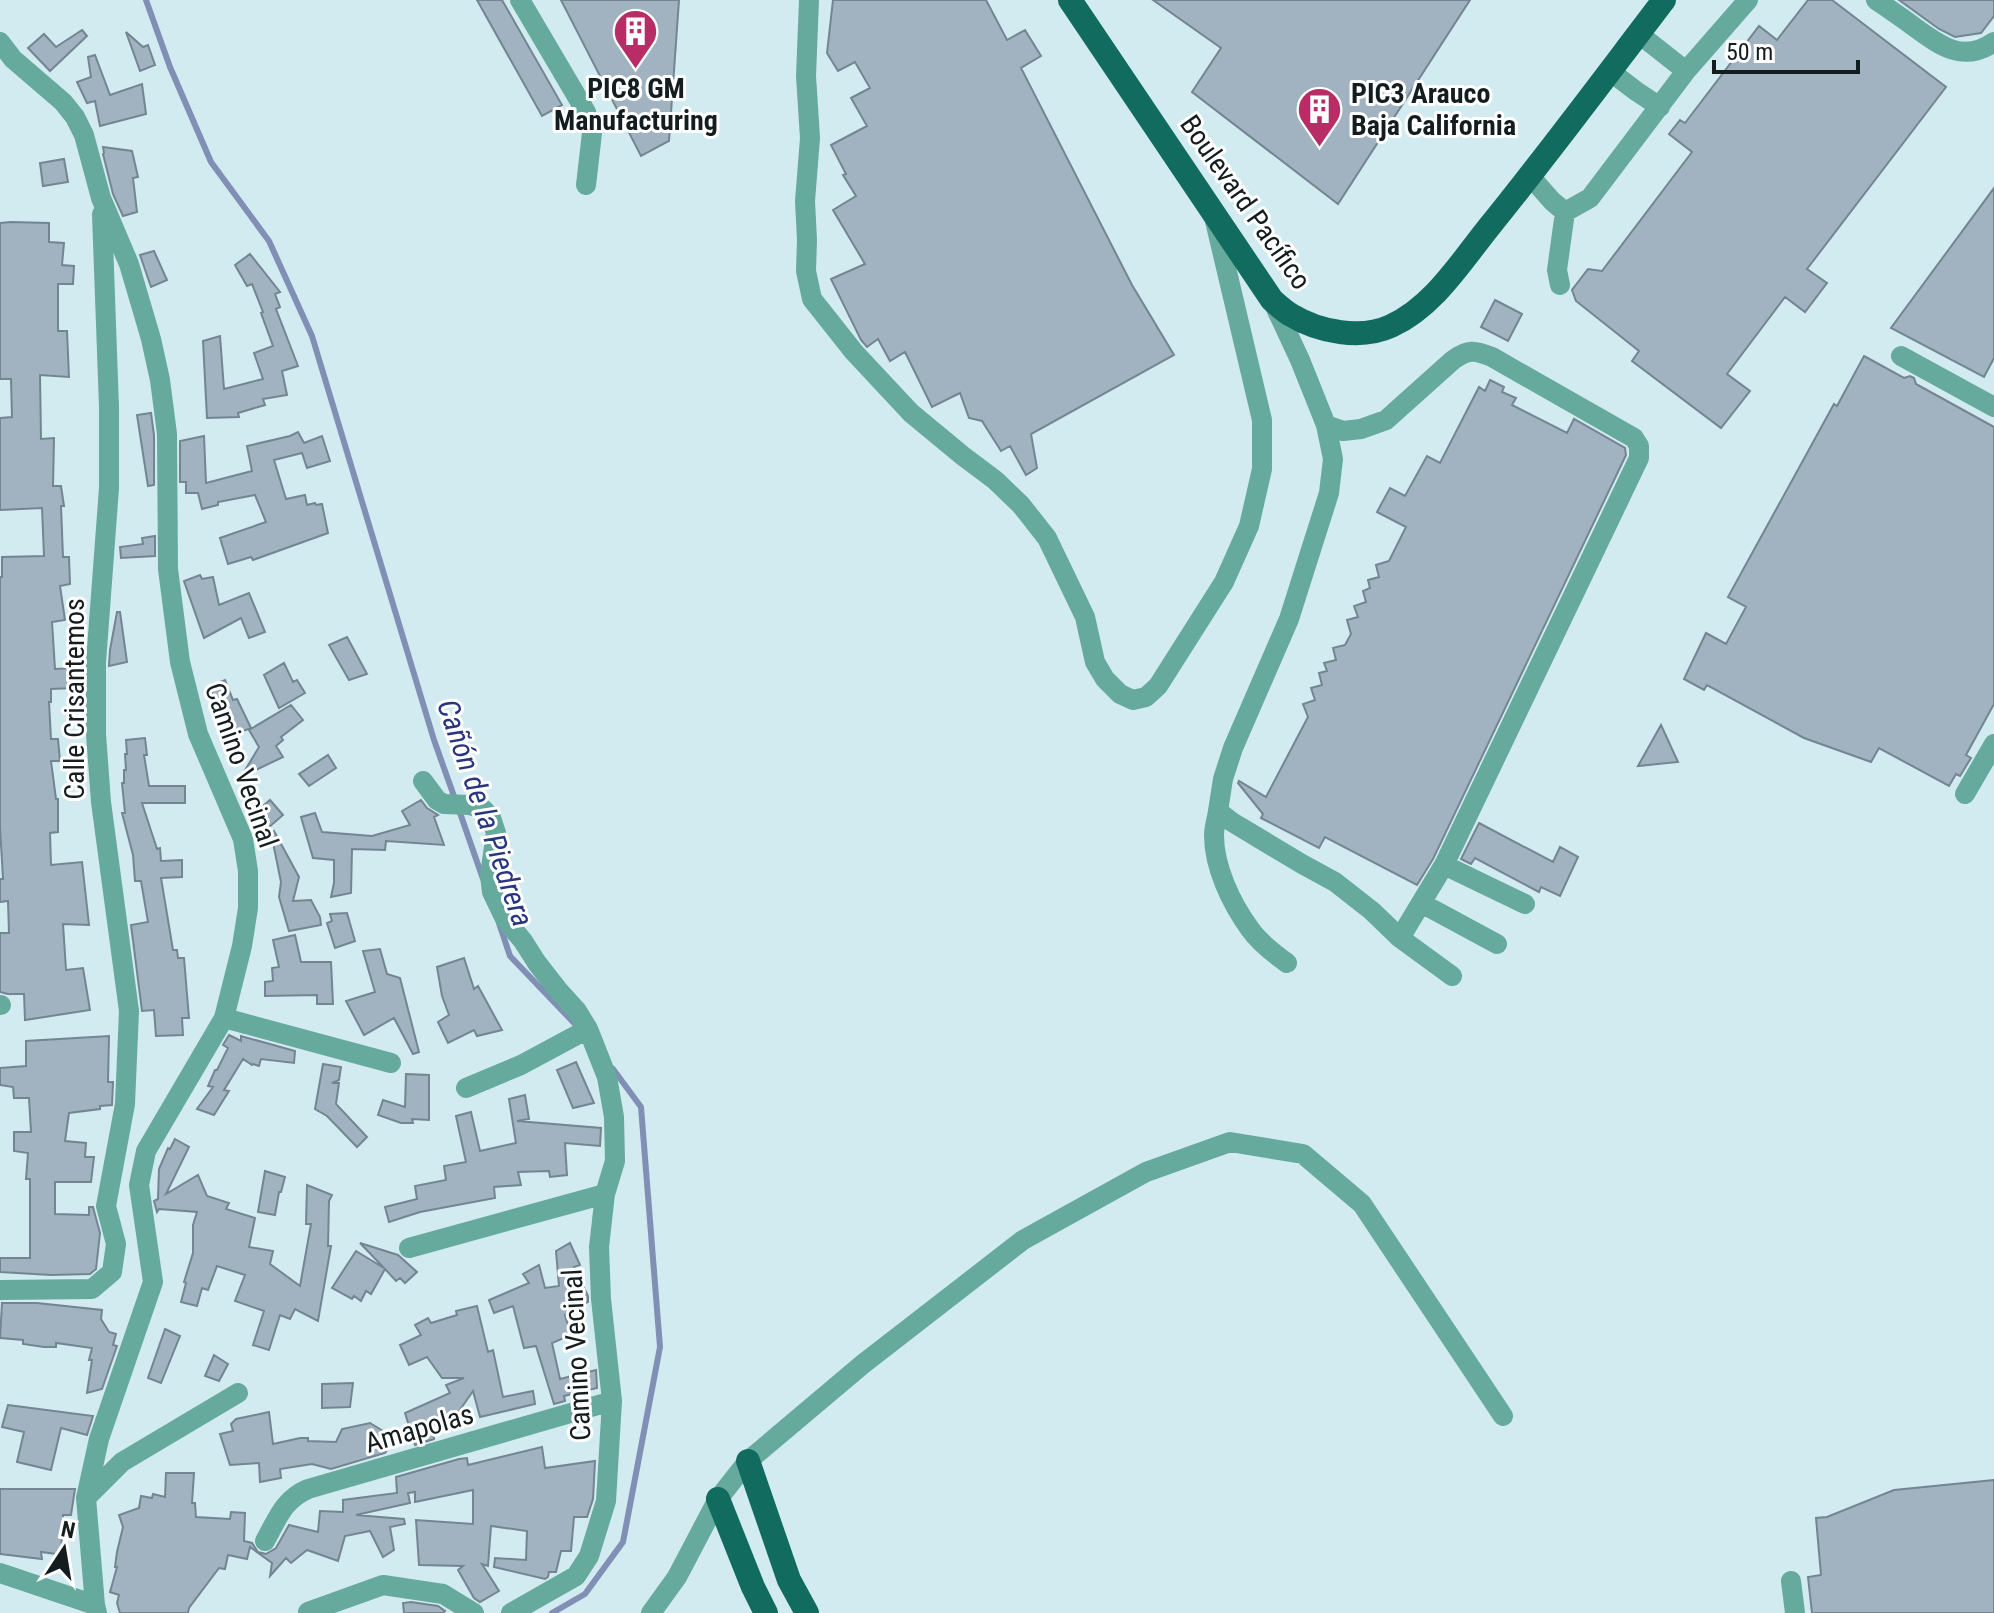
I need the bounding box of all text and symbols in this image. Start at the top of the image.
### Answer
building icon: PIC8 GM Manufacturing [612,7,660,70]
scale bar [1714,24,1858,74]
text: 50 m [1726,38,1773,66]
place label: PIC8 GM Manufacturing [554,72,718,137]
place label: PIC3 Arauco Baja California [1351,77,1516,142]
building icon: PIC3 Arauco Baja California [1296,85,1344,148]
street label: Boulevard Pacífico [1173,109,1318,296]
street label: Calle Crisantemos [58,598,91,800]
street label: Camino Vecinal [198,679,285,852]
water label: Cañón de la Piedrera [430,695,541,931]
street label: Camino Vecinal [556,1268,597,1442]
street label: Amapolas [361,1397,477,1460]
north arrow [24,1509,104,1589]
text: N [59,1516,77,1544]

